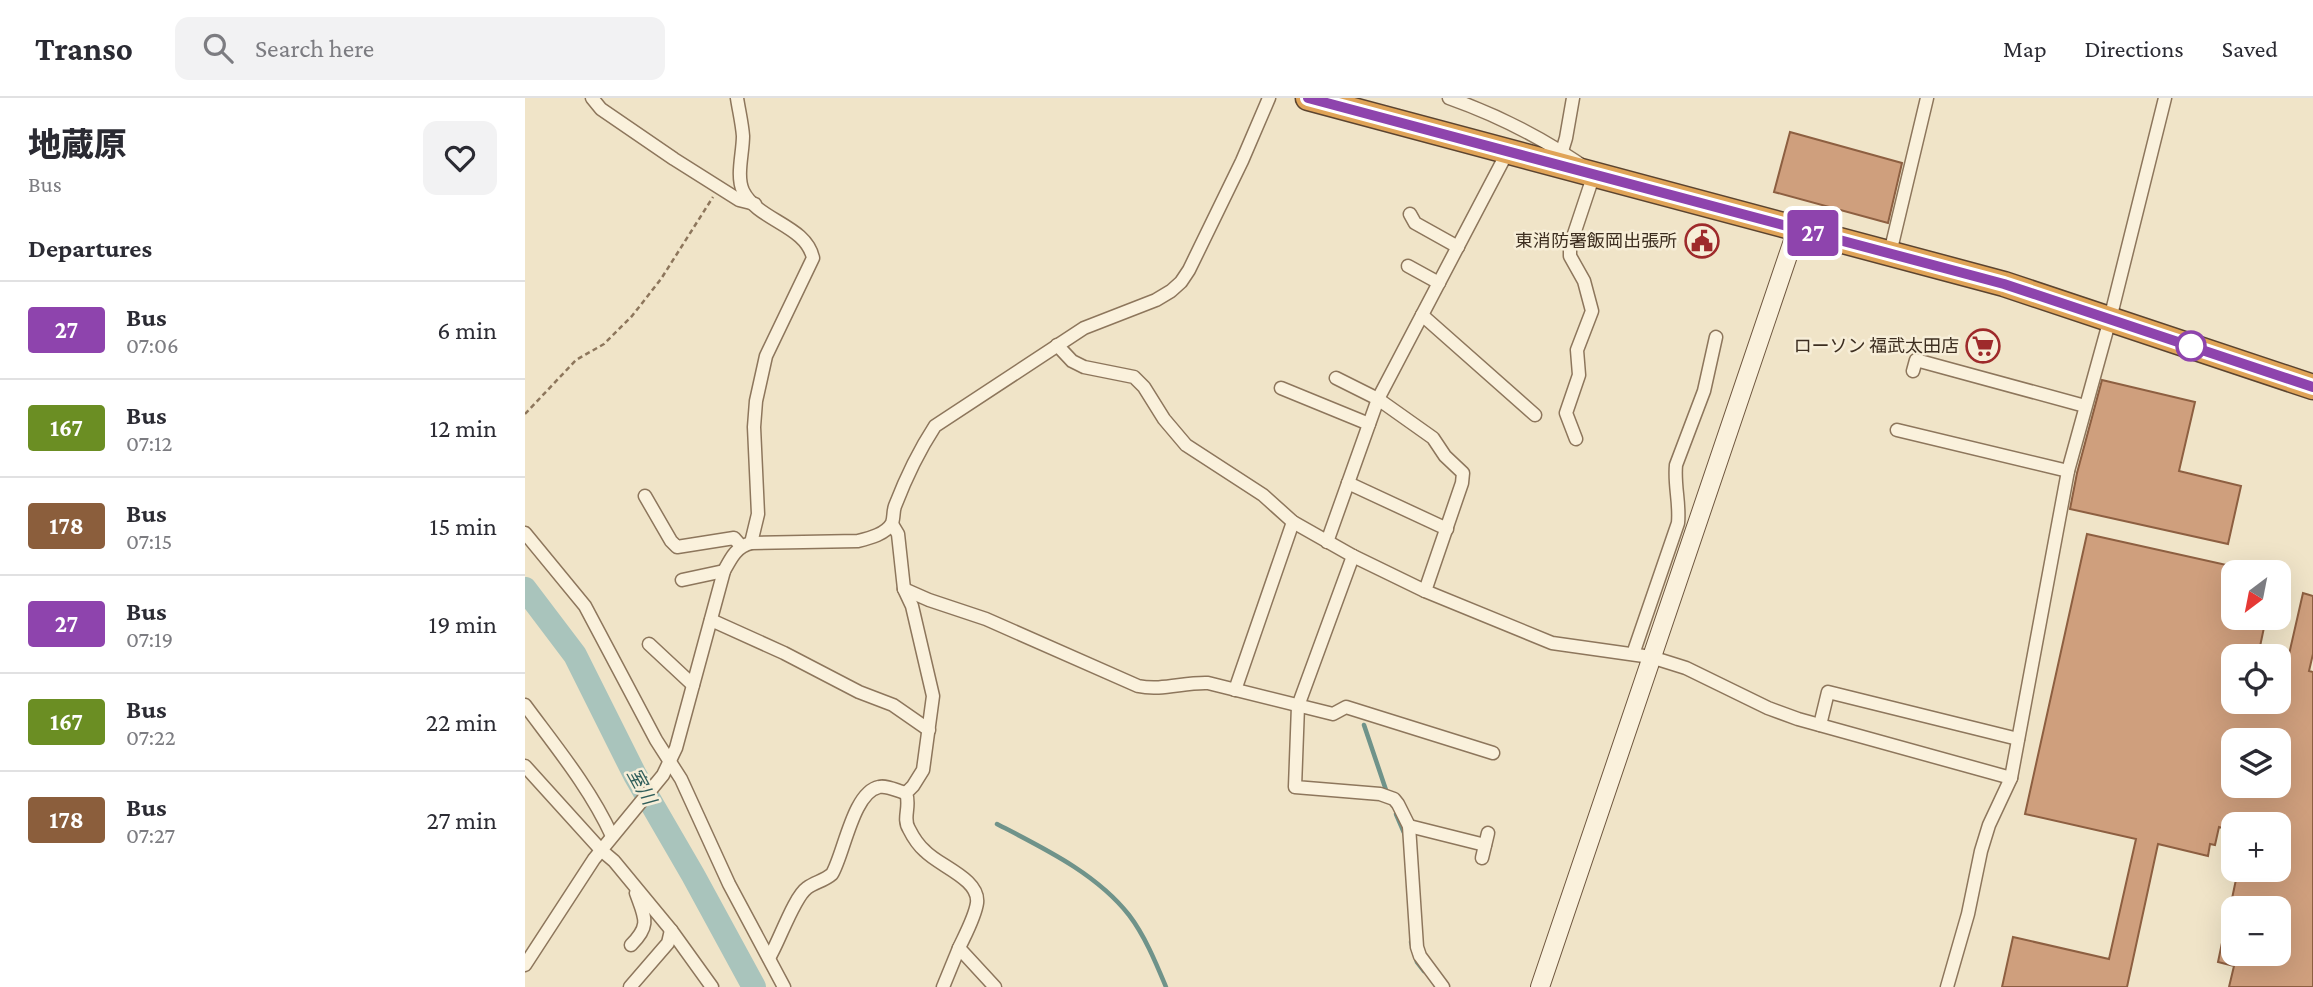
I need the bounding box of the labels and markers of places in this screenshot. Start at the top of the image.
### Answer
public building icon: 東消防署飯岡出張所 [1683,222,1721,260]
place label: 東消防署飯岡出張所 [1515,231,1677,251]
supermarket icon: ローソン 福武太田店 [1964,327,2002,365]
unlabelled marker [2176,331,2206,361]
place label: ローソン 福武太田店 [1794,336,1959,356]

